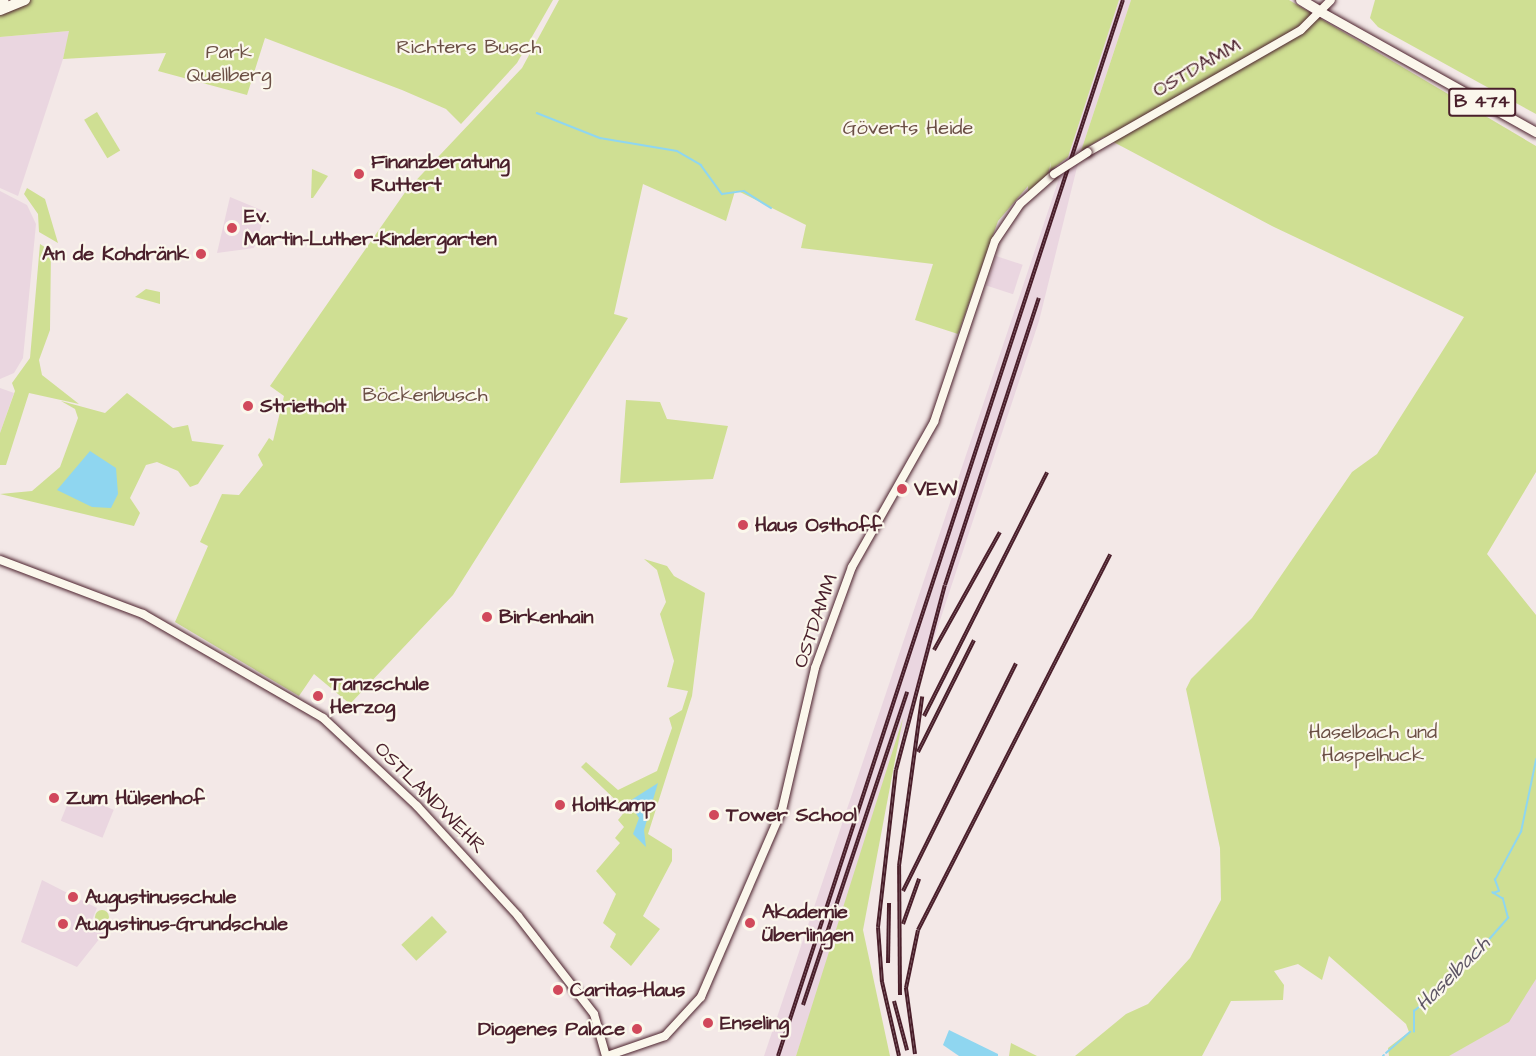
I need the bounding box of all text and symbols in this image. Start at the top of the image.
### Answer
street label: OSTDAMM [1149,33,1245,103]
park label: Richters Busch [397,35,541,59]
park label: Park Quellberg [187,41,271,88]
road number: B 474 [1448,87,1516,117]
park label: Göverts Heide [843,116,973,140]
place label: Finanzberatung Ruttert [371,150,510,197]
marker: Finanzberatung Ruttert [352,167,366,181]
place label: Ev. Martin-Luther-Kindergarten [244,204,497,251]
marker: Ev. Martin-Luther-Kindergarten [225,221,239,235]
place label: An de Kohdränk [42,242,189,266]
marker: An de Kohdränk [194,247,208,261]
park label: Böckenbusch [362,383,488,407]
place label: Strietholt [260,394,346,418]
marker: Strietholt [241,399,255,413]
place label: VEW [914,477,957,501]
marker: VEW [895,482,909,496]
place label: Haus Osthoff [755,513,882,537]
marker: Haus Osthoff [736,518,750,532]
street label: OSTDAMM [789,571,843,671]
place label: Birkenhain [499,605,593,629]
marker: Birkenhain [480,610,494,624]
place label: Tanzschule Herzog [330,672,429,719]
marker: Tanzschule Herzog [311,689,325,703]
park label: Haselbach und Haspelhuck [1309,720,1437,767]
street label: OSTLANDWEHR [369,737,491,859]
place label: Zum Hülsenhof [66,786,205,810]
marker: Zum Hülsenhof [47,791,61,805]
place label: Holtkamp [572,793,656,817]
marker: Holtkamp [553,798,567,812]
place label: Tower School [726,803,857,827]
marker: Tower School [707,808,721,822]
place label: Augustinusschule [85,885,237,909]
marker: Augustinusschule [66,890,80,904]
place label: Akademie Überlingen [762,900,854,947]
place label: Augustinus-Grundschule [75,912,288,936]
marker: Akademie Überlingen [743,916,757,930]
marker: Augustinus-Grundschule [56,917,70,931]
water label: Haselbach [1411,932,1495,1016]
place label: Caritas-Haus [570,978,685,1002]
marker: Caritas-Haus [551,983,565,997]
place label: Enseling [720,1011,789,1035]
marker: Enseling [701,1016,715,1030]
place label: Diogenes Palace [478,1017,625,1041]
marker: Diogenes Palace [630,1022,644,1036]

